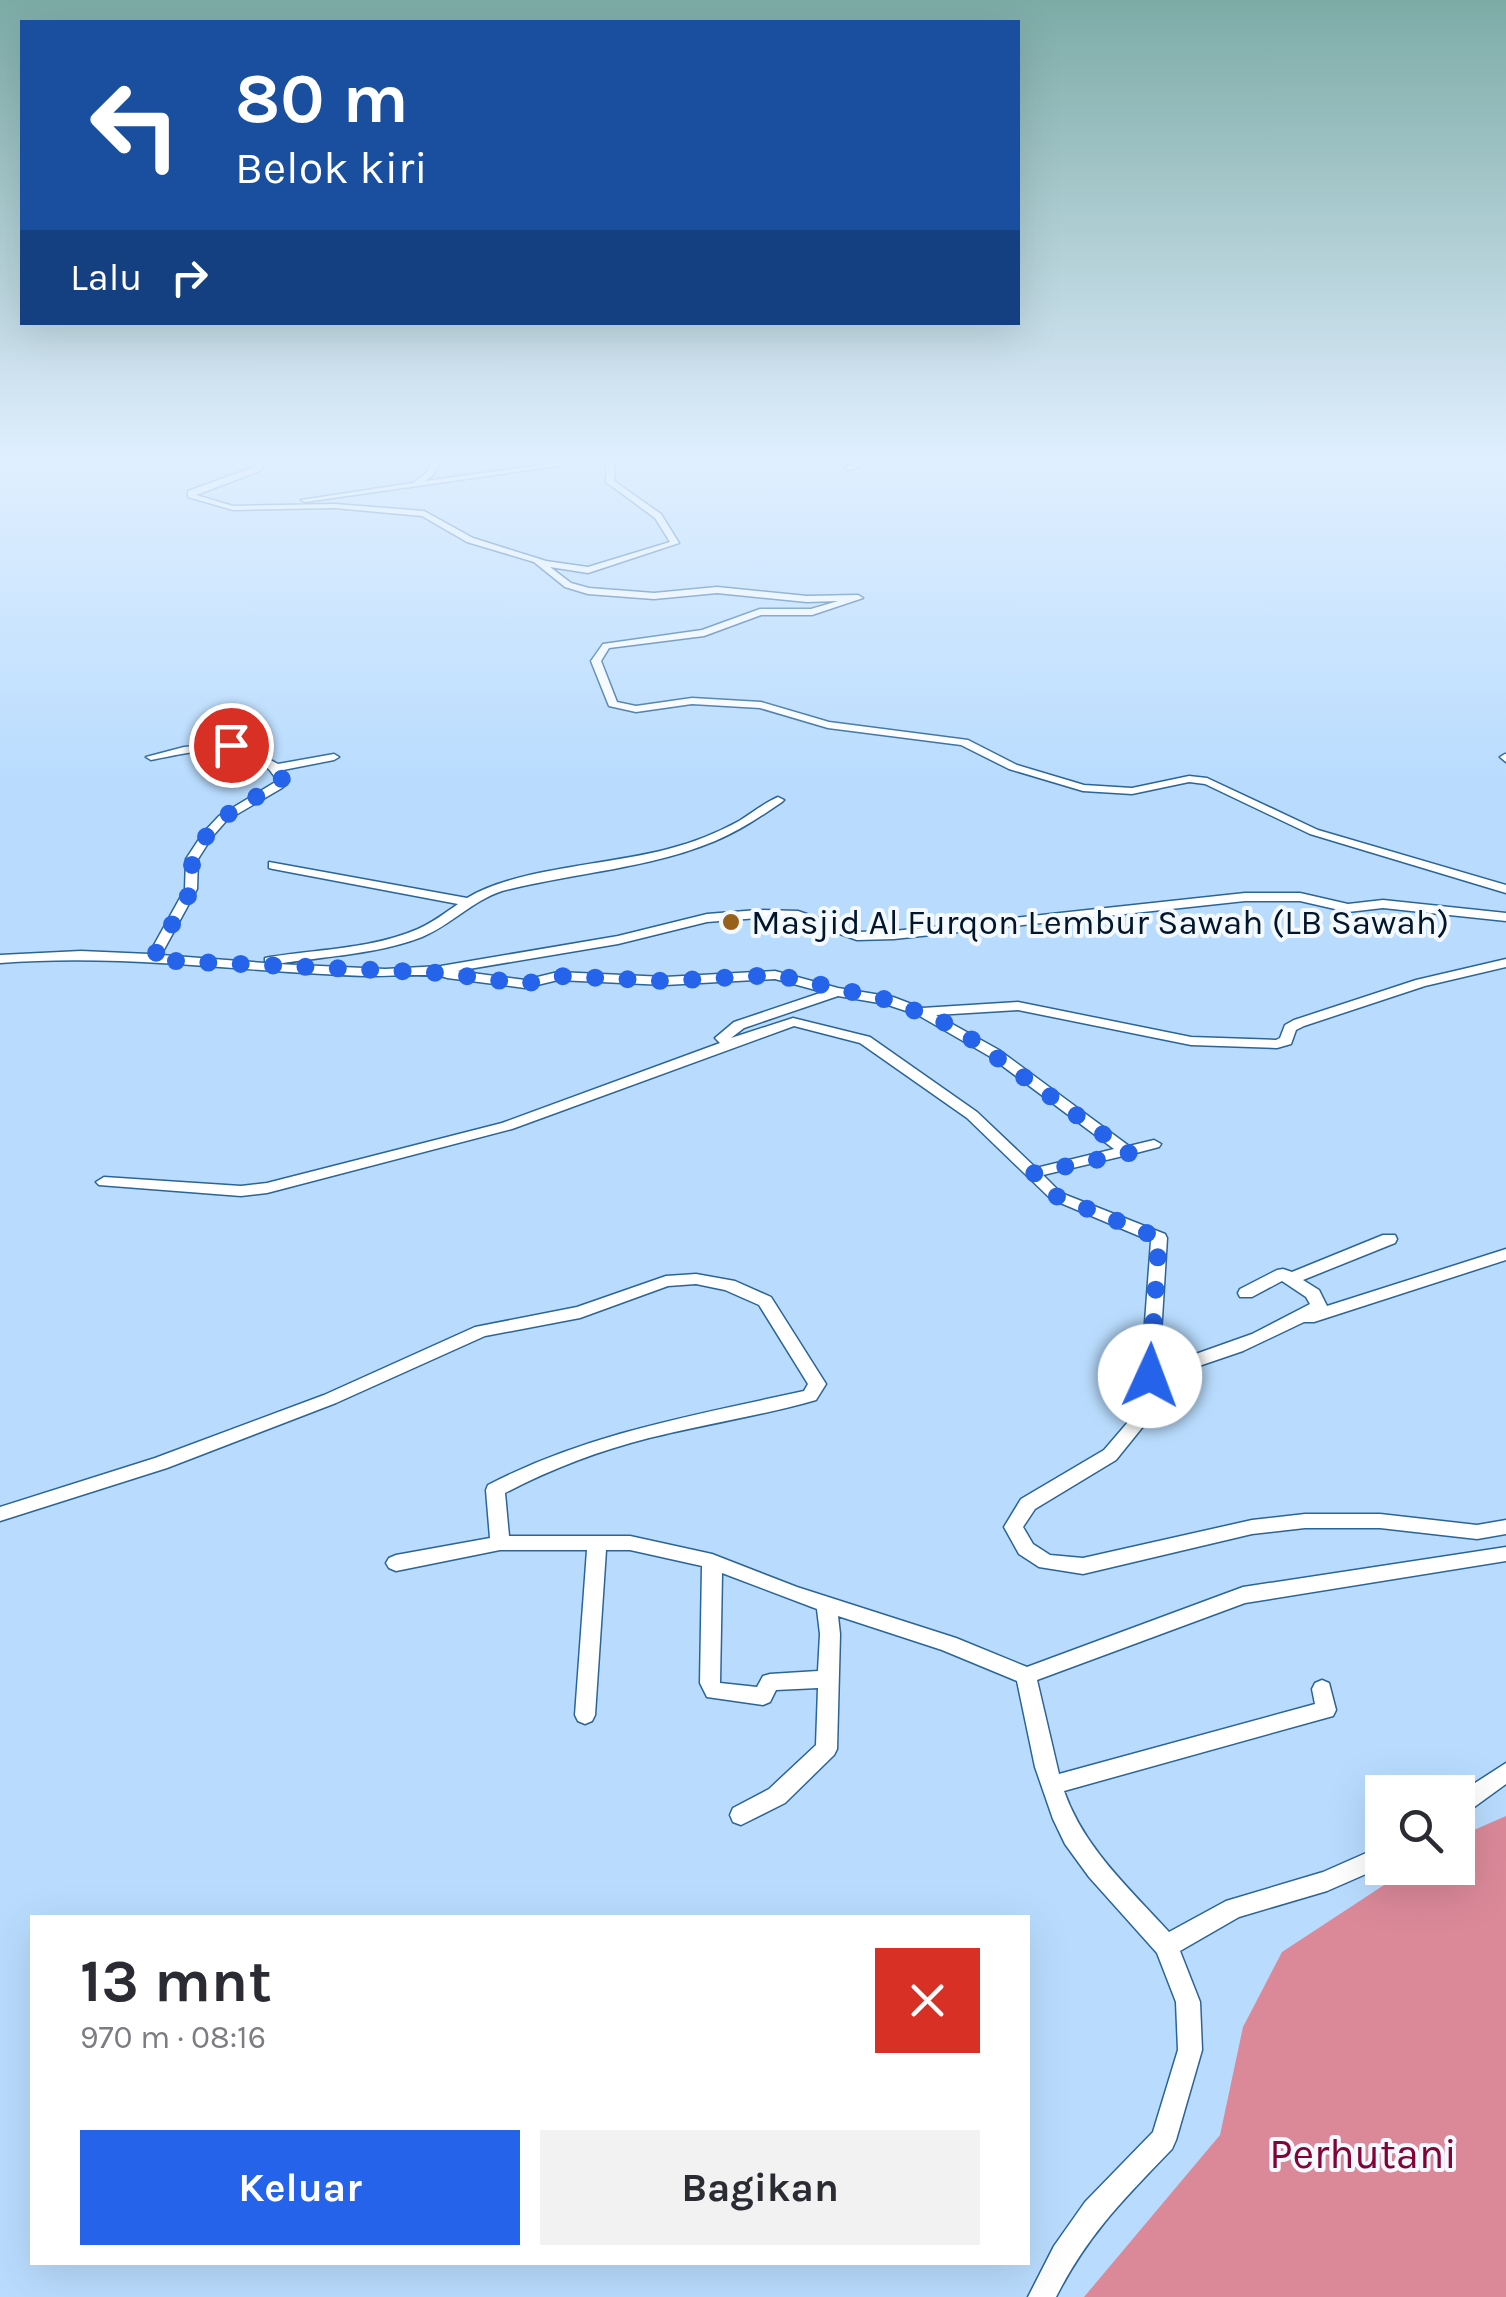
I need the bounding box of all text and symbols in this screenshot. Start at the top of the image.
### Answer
text: 80 m [235,58,409,140]
icon: left [70,60,200,190]
text: Belok kiri [235,142,428,194]
icon: right [162,250,217,305]
text: Lalu [70,255,142,300]
pin [189,703,274,788]
icon: arrive [204,718,259,773]
place label: Masjid Al Furqon Lembur Sawah (LB Sawah) [751,902,1449,943]
marker: Masjid Al Furqon Lembur Sawah (LB Sawah) [720,911,742,933]
position arrow [1098,1324,1202,1428]
map controls [1365,1775,1475,1885]
button: search [1365,1775,1475,1885]
text: 13 mnt [80,1946,272,2016]
button: close [875,1948,980,2053]
text: 970 m · 08:16 [80,2019,266,2056]
park label: Perhutani [1269,2129,1457,2179]
button: Keluar [80,2130,520,2245]
button: Bagikan [540,2130,980,2245]

